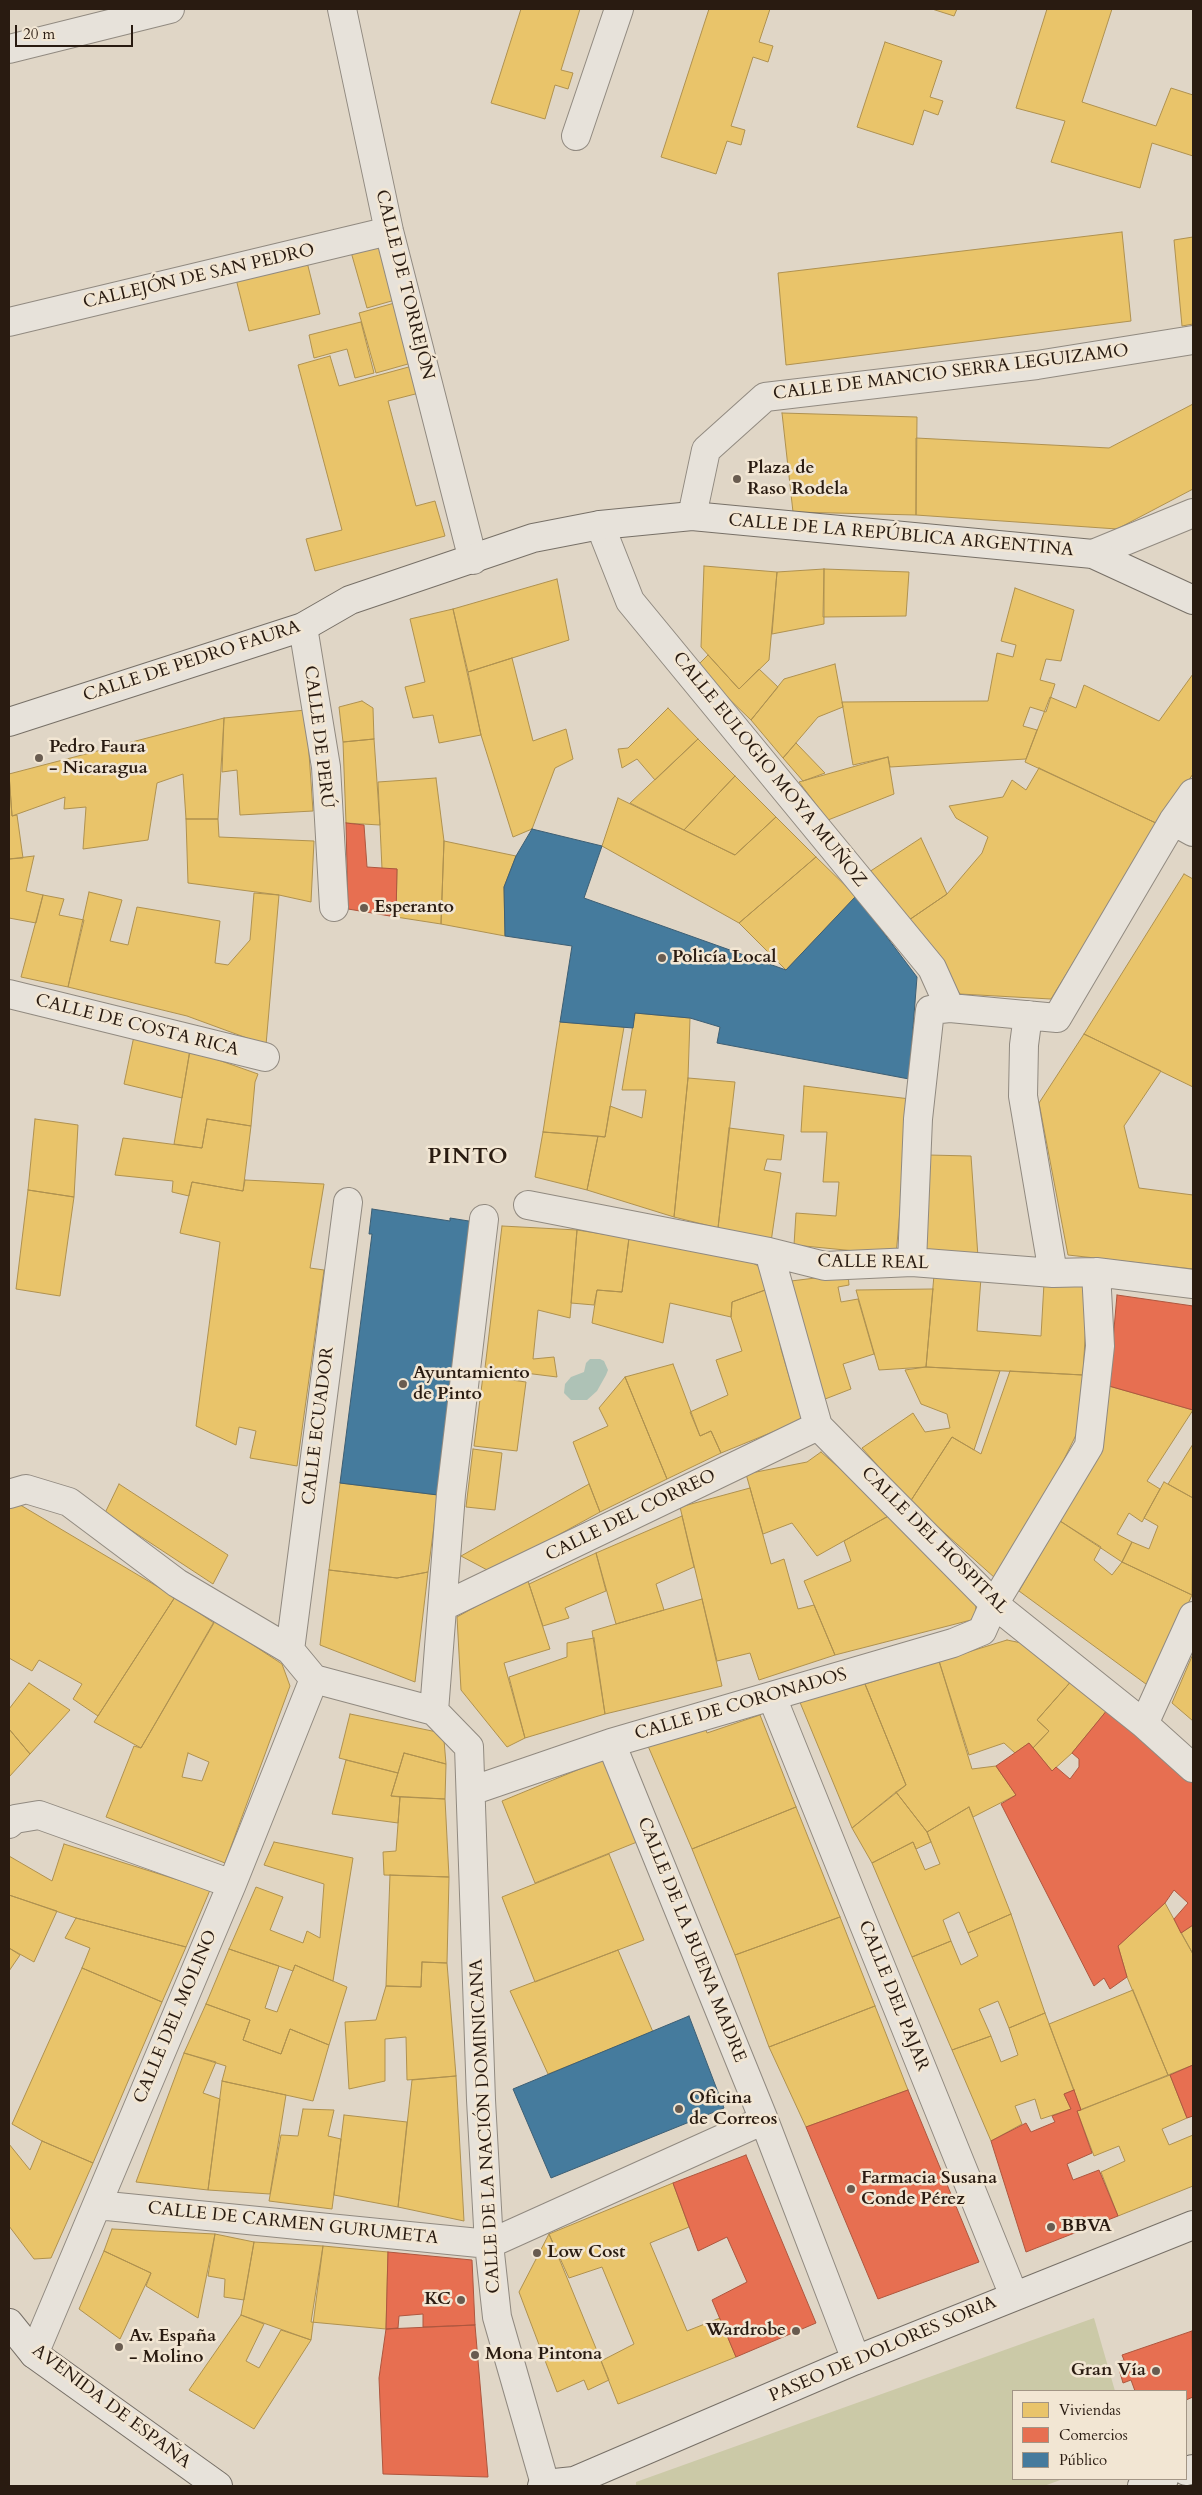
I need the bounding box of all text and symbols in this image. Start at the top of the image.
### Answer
scale bar [18,15,135,47]
text: 20 m [23,24,55,44]
street label: CALLE DE TORREJÓN [370,188,438,382]
street label: CALLEJÓN DE SAN PEDRO [81,240,317,314]
street label: CALLE DE MANCIO SERRA LEGUIZAMO [772,340,1130,406]
place label: Plaza de Raso Rodela [747,458,848,500]
marker: Plaza de Raso Rodela [731,473,743,485]
street label: CALLE DE LA REPÚBLICA ARGENTINA [727,510,1075,562]
street label: CALLE DE PEDRO FAURA [81,617,303,707]
street label: CALLE EULOGIO MOYA MUÑOZ [667,648,871,892]
street label: CALLE DE PERÚ [299,664,337,810]
place label: Pedro Faura - Nicaragua [49,737,148,780]
marker: Pedro Faura - Nicaragua [33,752,45,764]
place label: Esperanto [374,897,454,919]
marker: Esperanto [358,902,370,914]
place label: Policía Local [672,947,777,969]
marker: Policía Local [656,952,668,964]
street label: CALLE DE COSTA RICA [33,990,241,1062]
district label: PINTO [427,1145,509,1171]
street label: CALLE REAL [817,1251,929,1275]
street label: CALLE ECUADOR [299,1346,339,1506]
place label: Ayuntamiento de Pinto [413,1363,530,1406]
marker: Ayuntamiento de Pinto [397,1378,409,1390]
street label: CALLE DEL HOSPITAL [856,1463,1012,1619]
street label: CALLE DEL CORREO [542,1465,720,1567]
street label: CALLE DE CORONADOS [632,1664,850,1746]
street label: CALLE DE LA BUENA MADRE [632,1814,750,2066]
street label: CALLE DEL PAJAR [853,1918,933,2074]
street label: CALLE DEL MOLINO [130,1927,222,2107]
street label: CALLE DE LA NACIÓN DOMINICANA [466,1958,506,2294]
place label: Oficina de Correos [689,2088,777,2130]
marker: Oficina de Correos [673,2103,685,2115]
place label: Farmacia Susana Conde Pérez [861,2168,997,2210]
marker: Farmacia Susana Conde Pérez [845,2183,857,2195]
street label: CALLE DE CARMEN GURUMETA [147,2198,439,2250]
place label: BBVA [1061,2216,1112,2238]
marker: BBVA [1045,2221,1057,2233]
place label: Low Cost [547,2242,625,2264]
marker: Low Cost [531,2247,543,2259]
place label: KC [424,2289,451,2311]
street label: PASEO DE DOLORES SORIA [766,2292,1000,2408]
marker: KC [455,2294,467,2306]
place label: Wardrobe [705,2320,786,2342]
marker: Wardrobe [790,2325,802,2337]
place label: Av. España - Molino [129,2326,216,2368]
street label: AVENIDA DE ESPAÑA [27,2340,195,2474]
marker: Av. España - Molino [113,2341,125,2353]
place label: Mona Pintona [485,2344,602,2366]
marker: Mona Pintona [469,2349,481,2361]
place label: Gran Vía [1071,2360,1146,2382]
marker: Gran Vía [1150,2365,1162,2377]
legend [1012,2390,1187,2480]
text: Viviendas [1059,2400,1121,2420]
text: Comercios [1059,2425,1128,2445]
text: Público [1059,2450,1107,2470]

